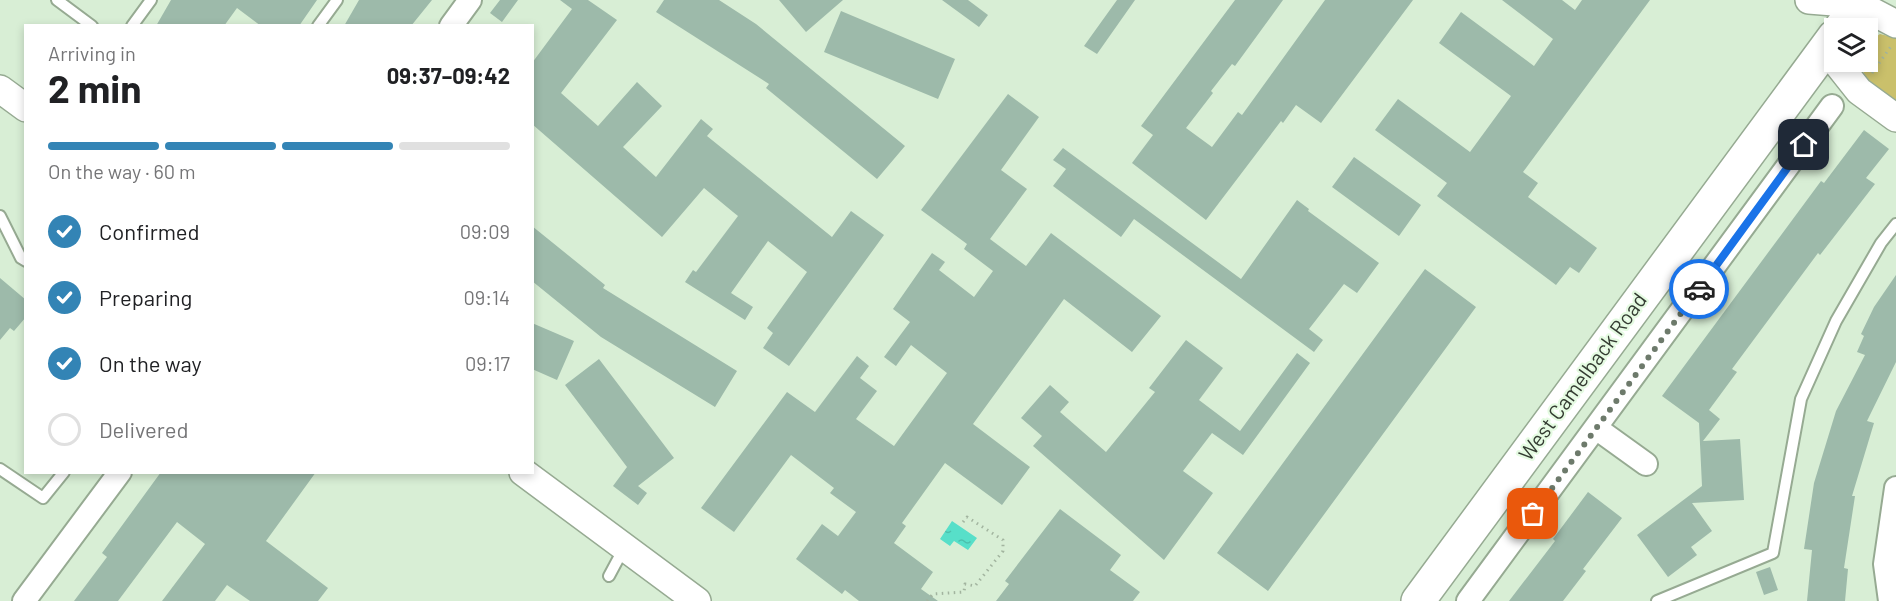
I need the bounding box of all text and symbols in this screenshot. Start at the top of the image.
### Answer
map controls [1824,18,1878,72]
button: layers [1824,18,1878,72]
text: Arriving in [48,41,136,65]
text: 09:37–09:42 [387,62,510,88]
text: 2 min [48,64,141,111]
pin [1778,119,1829,170]
icon: home [1787,128,1820,161]
text: On the way · 60 m [48,159,196,183]
icon: check [48,215,81,248]
text: Confirmed [99,218,199,244]
text: 09:09 [460,219,510,243]
courier [1669,259,1729,319]
icon: car [1683,273,1716,306]
icon: check [48,281,81,314]
text: Preparing [99,284,192,310]
text: 09:14 [463,285,510,309]
street label: West Camelback Road [1513,287,1651,465]
icon: check [48,347,81,380]
text: On the way [99,350,202,376]
text: 09:17 [465,351,510,375]
text: Delivered [99,416,188,442]
pin [1507,488,1558,539]
icon: bag [1516,497,1549,530]

